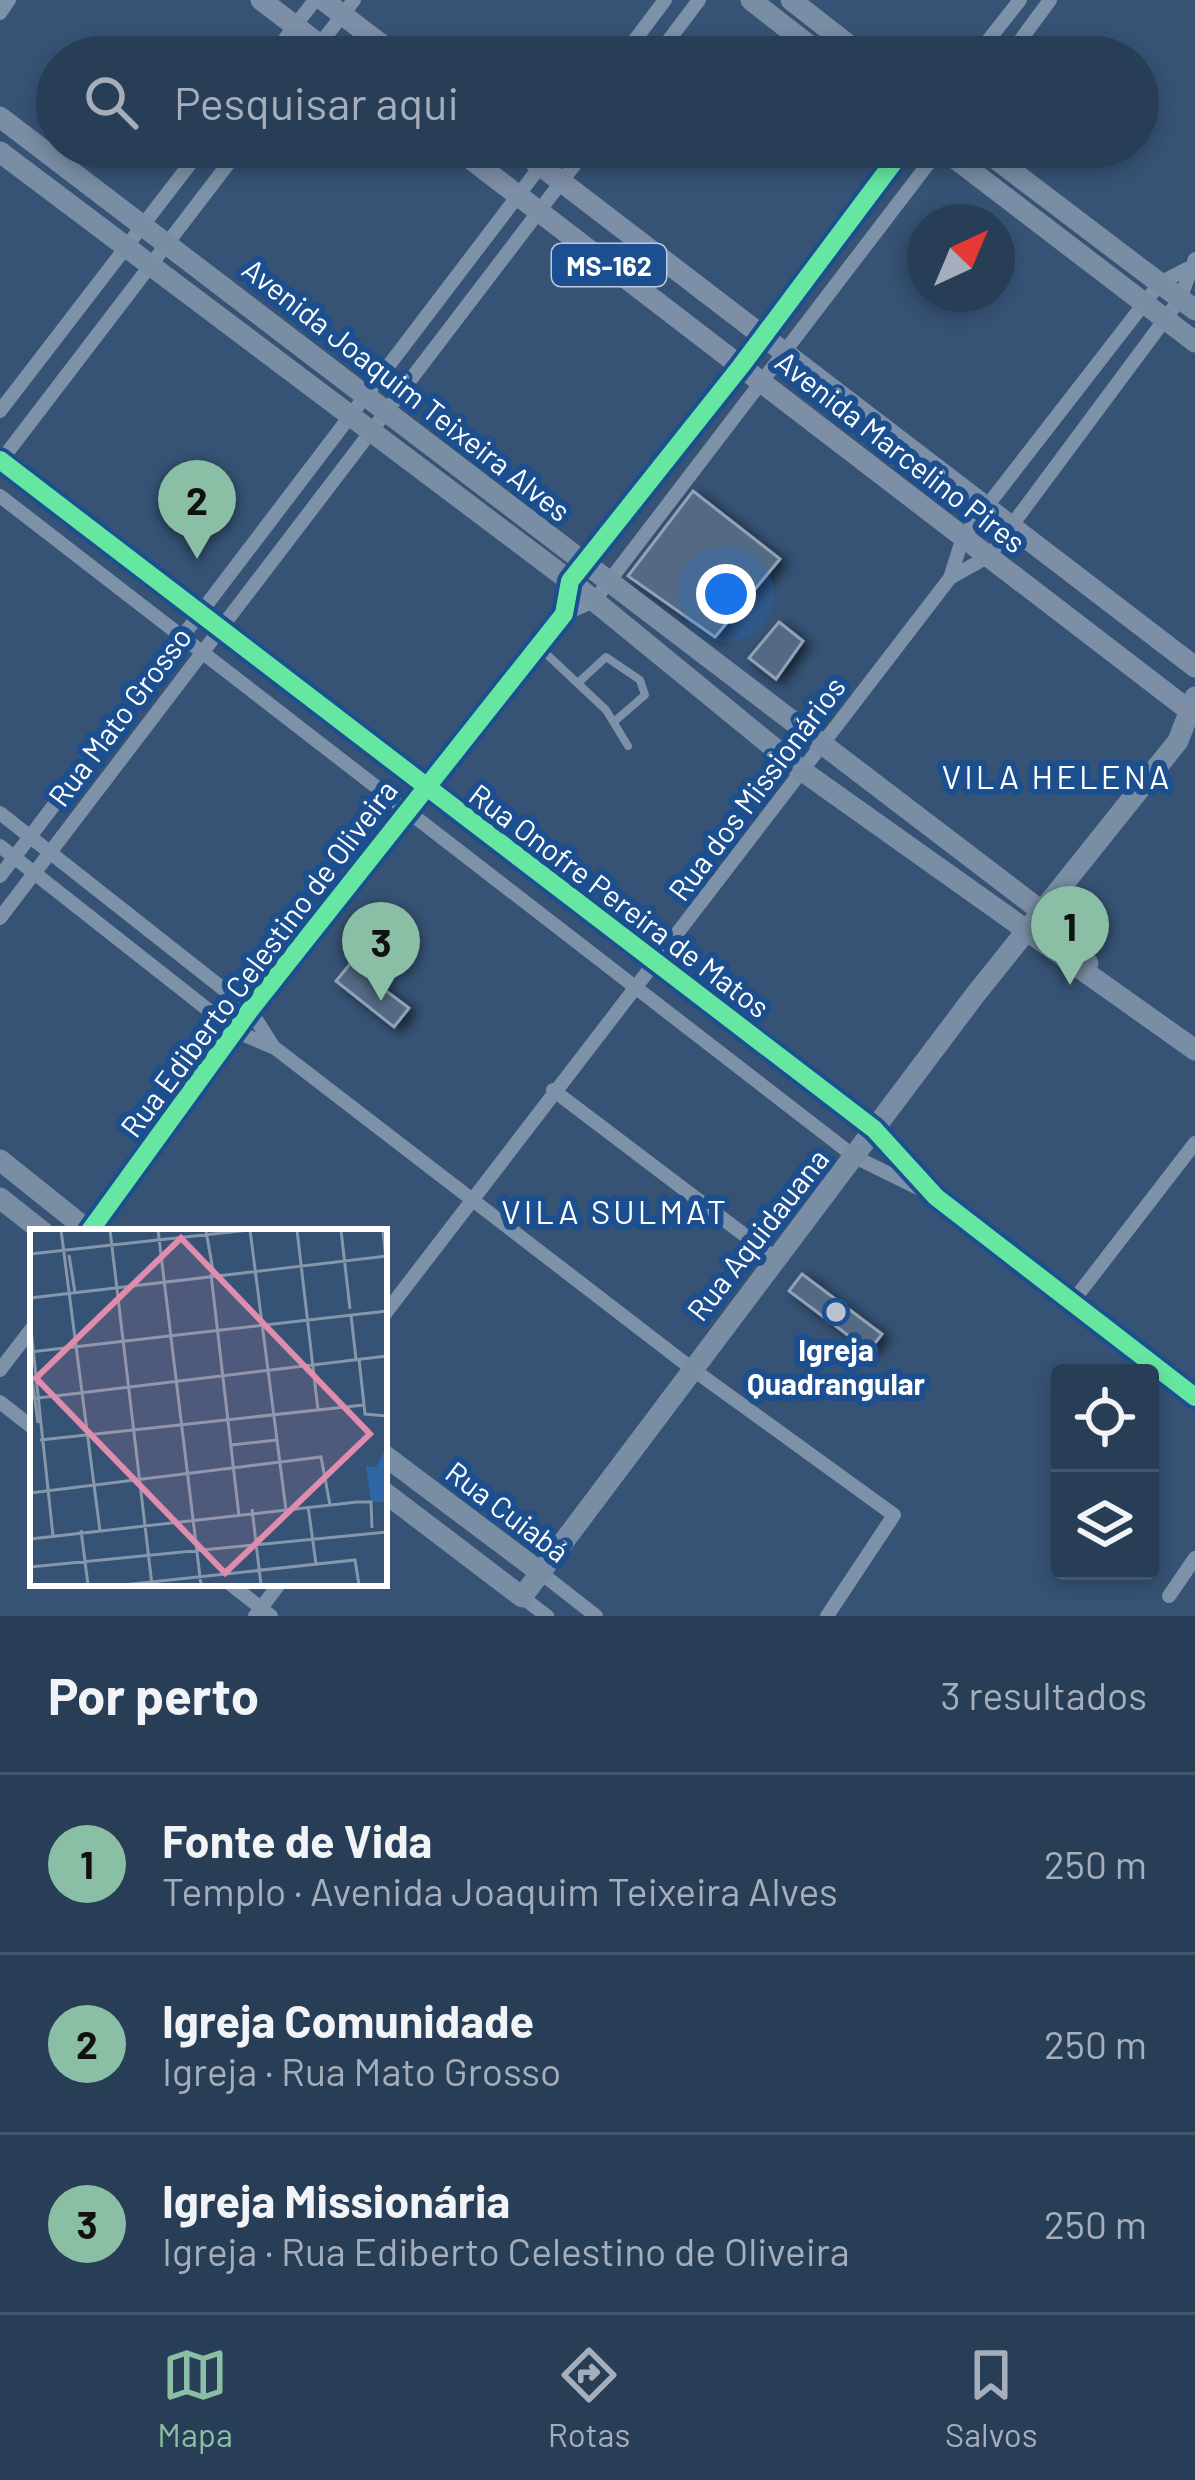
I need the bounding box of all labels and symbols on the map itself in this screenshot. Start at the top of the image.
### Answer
north arrow [907,204,1015,312]
road number: MS-162 [552,244,666,286]
street label: Avenida Joaquim Teixeira Alves [236,250,578,528]
street label: Avenida Marcelino Pires [769,342,1033,560]
pin: 2 [158,460,236,559]
your location [696,564,756,624]
street label: Rua Mato Grosso [40,619,198,813]
street label: Rua dos Missionários [660,669,852,907]
district label: VILA HELENA [942,756,1172,796]
street label: Rua Ediberto Celestino de Oliveira [112,772,404,1144]
street label: Rua Onofre Pereira de Matos [463,775,777,1025]
pin: 1 [1031,886,1109,985]
pin: 3 [342,902,420,1001]
street label: Rua Aquidauana [679,1141,835,1327]
district label: VILA SULMAT [501,1191,729,1231]
inset map [30,1229,387,1586]
marker: Igreja Quadrangular [823,1299,849,1325]
place label: Igreja Quadrangular [747,1331,926,1401]
street label: Rua Cuiabá [439,1453,577,1569]

